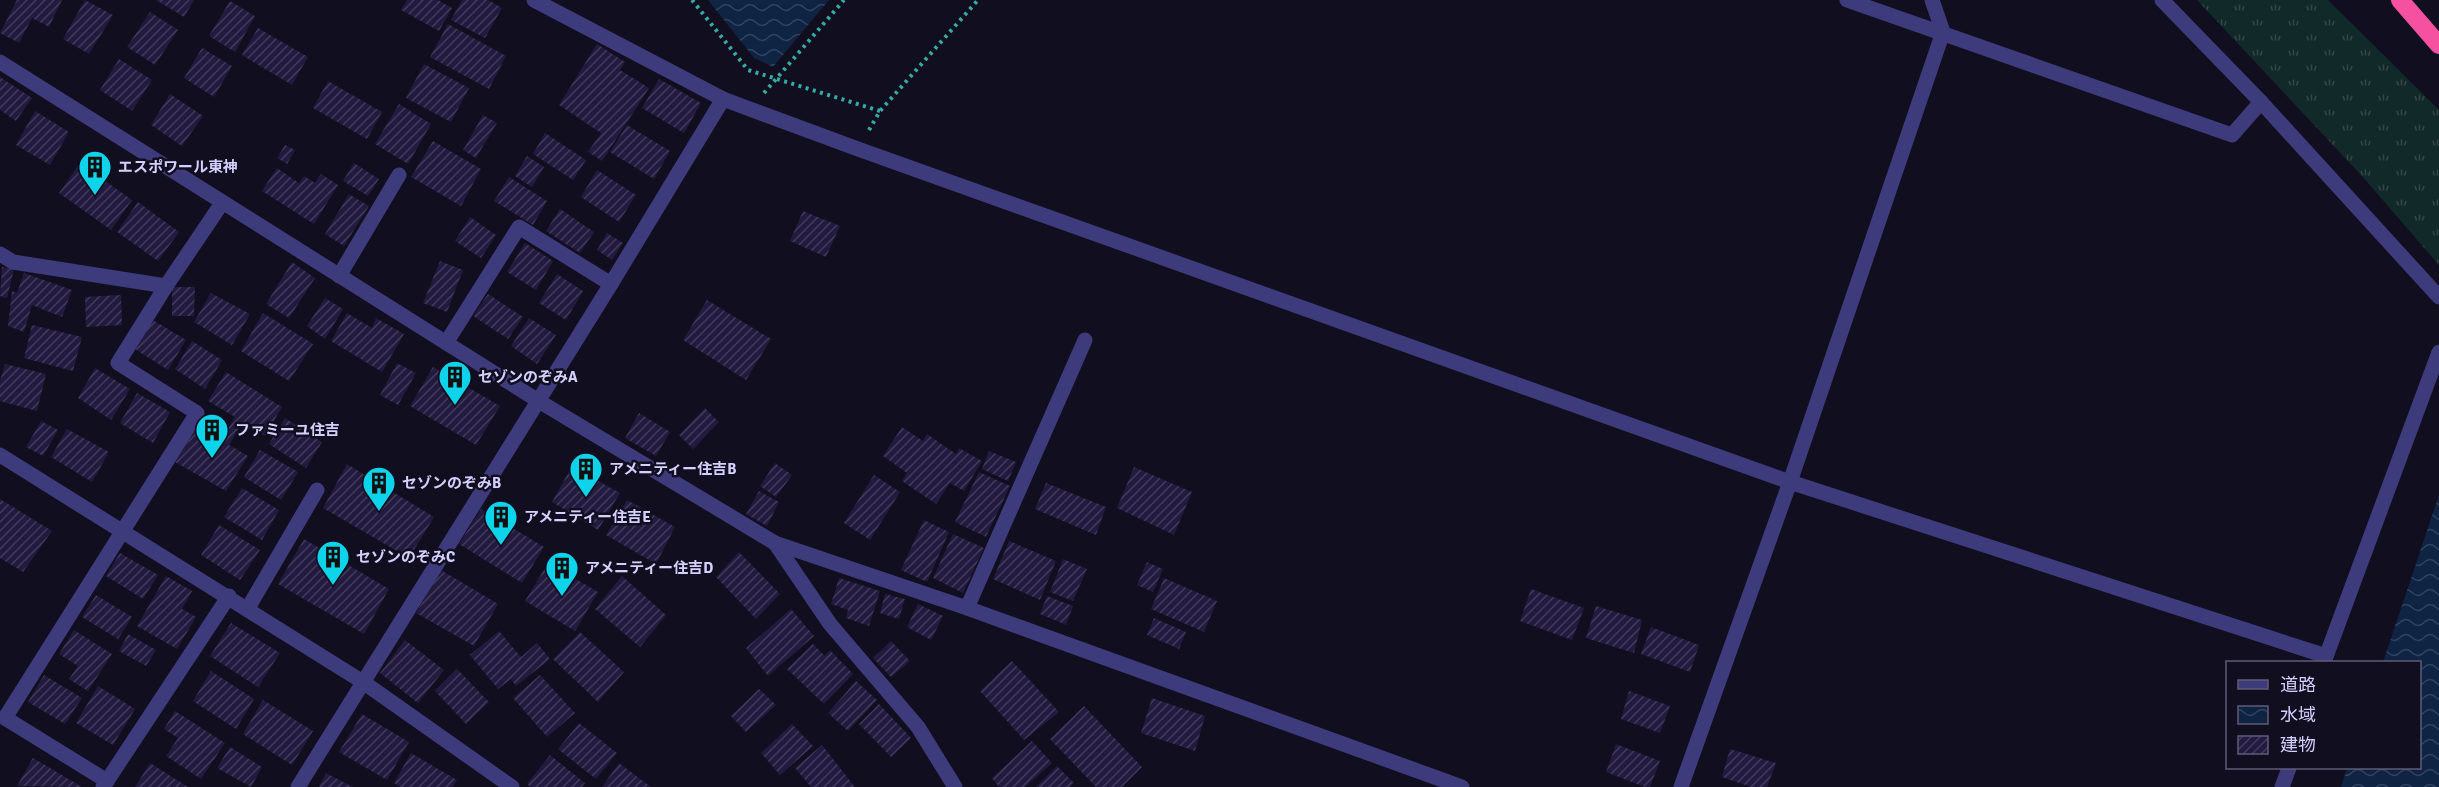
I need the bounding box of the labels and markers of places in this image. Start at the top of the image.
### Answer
building icon: エスポワール東神 [77,149,113,196]
place label: エスポワール東神 [118,158,238,176]
building icon: セゾンのぞみA [437,359,473,406]
place label: セゾンのぞみA [478,368,578,386]
building icon: ファミーユ住吉 [194,412,230,459]
place label: ファミーユ住吉 [235,421,340,439]
building icon: アメニティー住吉B [568,451,604,498]
place label: アメニティー住吉B [609,460,737,478]
building icon: セゾンのぞみB [361,465,397,512]
place label: セゾンのぞみB [402,474,501,492]
building icon: アメニティー住吉E [483,499,519,546]
place label: アメニティー住吉E [524,508,651,526]
building icon: セゾンのぞみC [315,539,351,586]
place label: セゾンのぞみC [356,548,455,566]
building icon: アメニティー住吉D [544,550,580,597]
place label: アメニティー住吉D [585,559,713,577]

